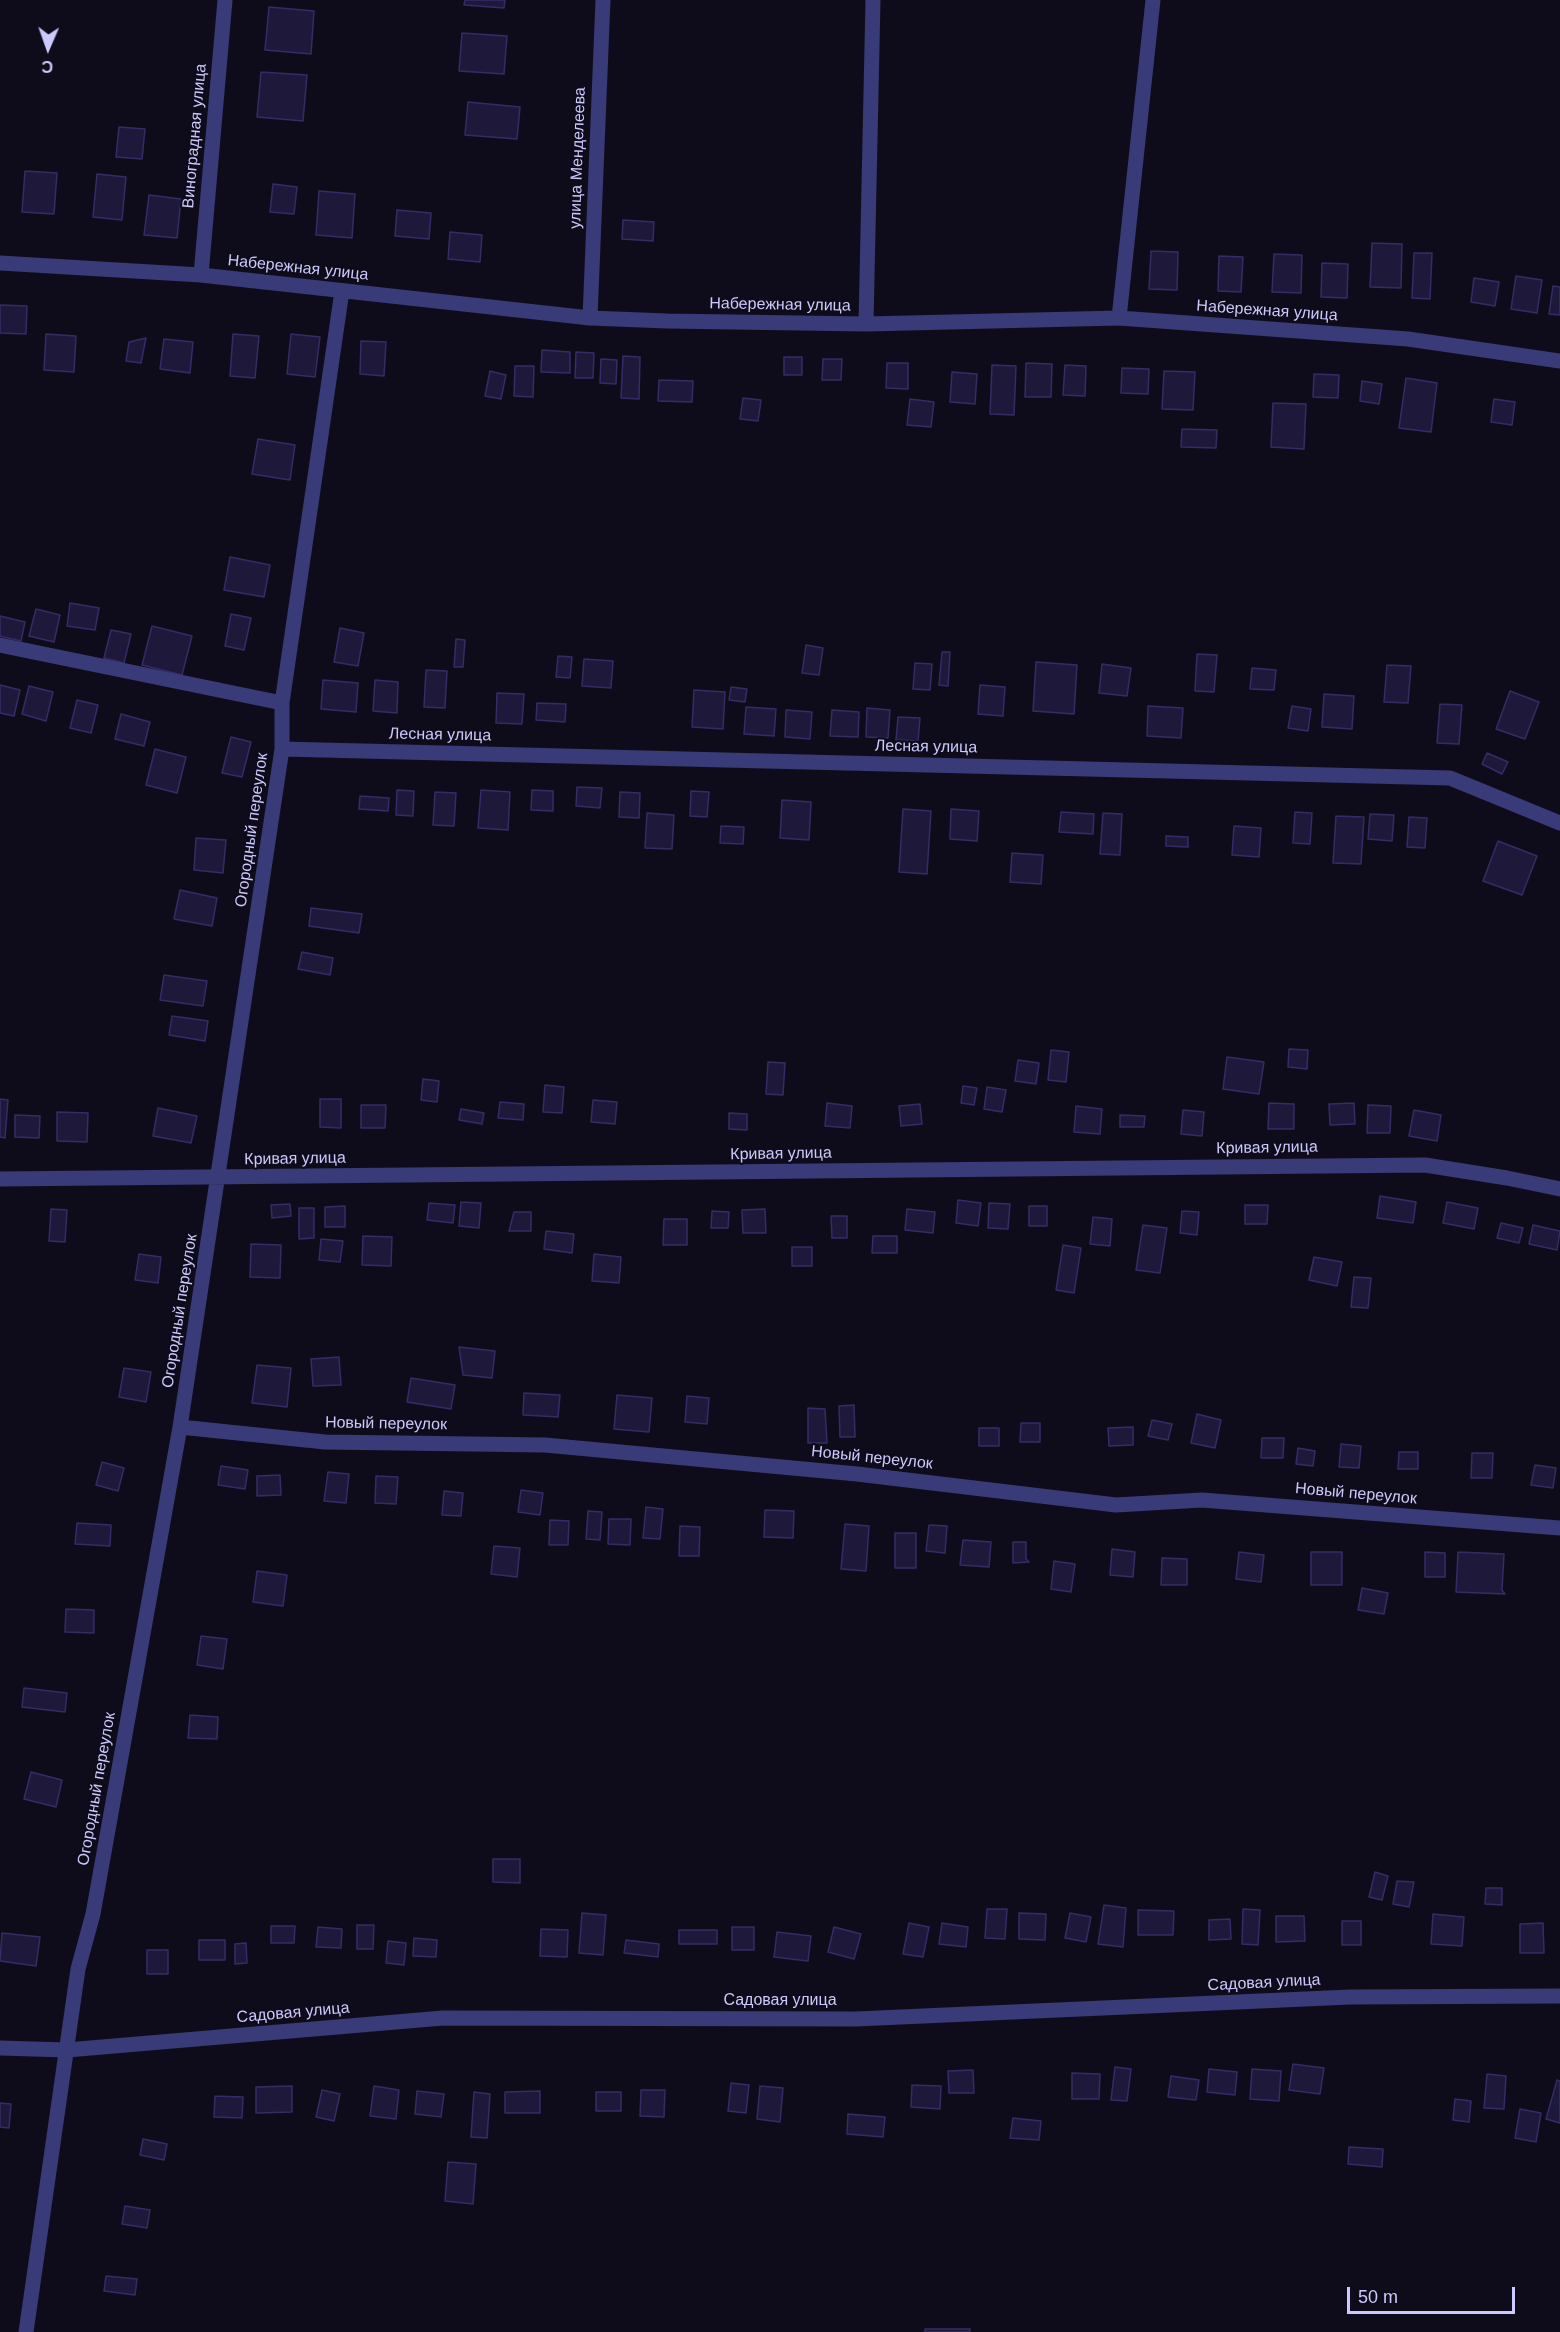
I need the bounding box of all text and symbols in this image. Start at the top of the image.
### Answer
north arrow [18,18,78,78]
text: С [41,58,53,75]
street label: Виноградная улица [179,63,211,209]
street label: улица Менделеева [566,87,590,229]
street label: Набережная улица [227,251,369,285]
street label: Набережная улица [709,294,851,316]
street label: Набережная улица [1196,296,1338,326]
street label: Лесная улица [389,725,491,745]
street label: Лесная улица [875,737,977,757]
street label: Огородный переулок [232,752,272,908]
street label: Кривая улица [1216,1138,1318,1158]
street label: Кривая улица [730,1144,832,1164]
street label: Кривая улица [244,1149,346,1169]
street label: Огородный переулок [158,1233,202,1389]
street label: Новый переулок [325,1413,447,1435]
street label: Новый переулок [810,1442,934,1474]
street label: Новый переулок [1294,1479,1418,1509]
street label: Огородный переулок [74,1711,120,1867]
street label: Садовая улица [1207,1970,1321,1996]
street label: Садовая улица [723,1991,837,2011]
street label: Садовая улица [236,1999,350,2027]
scale bar [1350,2275,1518,2313]
text: 50 m [1358,2287,1398,2307]

